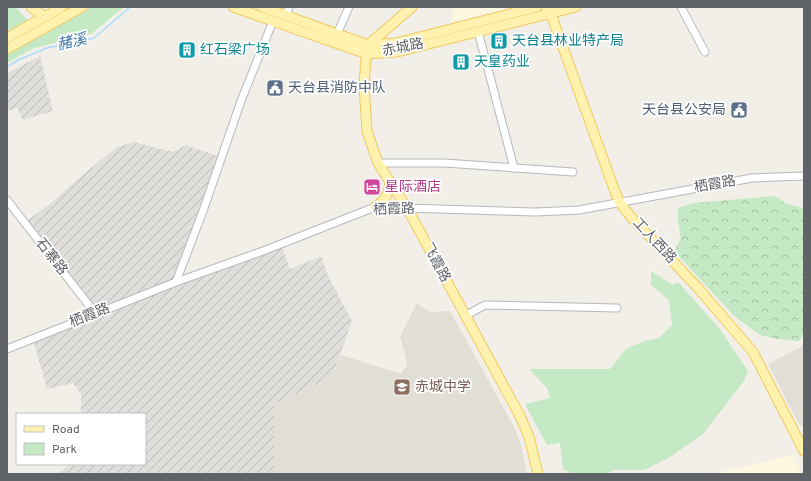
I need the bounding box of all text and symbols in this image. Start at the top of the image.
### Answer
water label: 赭溪 [55,30,91,56]
building icon: 天台县林业特产局 [489,31,509,51]
place label: 天台县林业特产局 [512,33,624,50]
street label: 赤城路 [381,36,425,60]
building icon: 红石梁广场 [177,40,197,60]
place label: 红石梁广场 [200,42,270,59]
building icon: 天皇药业 [451,52,471,72]
place label: 天皇药业 [474,54,530,71]
public building icon: 天台县消防中队 [265,78,285,98]
place label: 天台县消防中队 [288,80,386,97]
public building icon: 天台县公安局 [729,100,749,120]
place label: 天台县公安局 [642,102,726,119]
street label: 栖霞路 [693,173,737,197]
hotel icon: 星际酒店 [362,177,382,197]
place label: 星际酒店 [385,179,441,196]
street label: 栖霞路 [373,201,415,219]
street label: 工人西路 [629,215,679,267]
street label: 石寨路 [31,235,71,279]
street label: 飞霞路 [419,240,453,286]
street label: 栖霞路 [67,300,113,332]
school or university icon: 赤城中学 [392,377,412,397]
place label: 赤城中学 [415,379,471,396]
legend [16,413,146,465]
text: Road [52,422,80,438]
text: Park [52,442,77,458]

